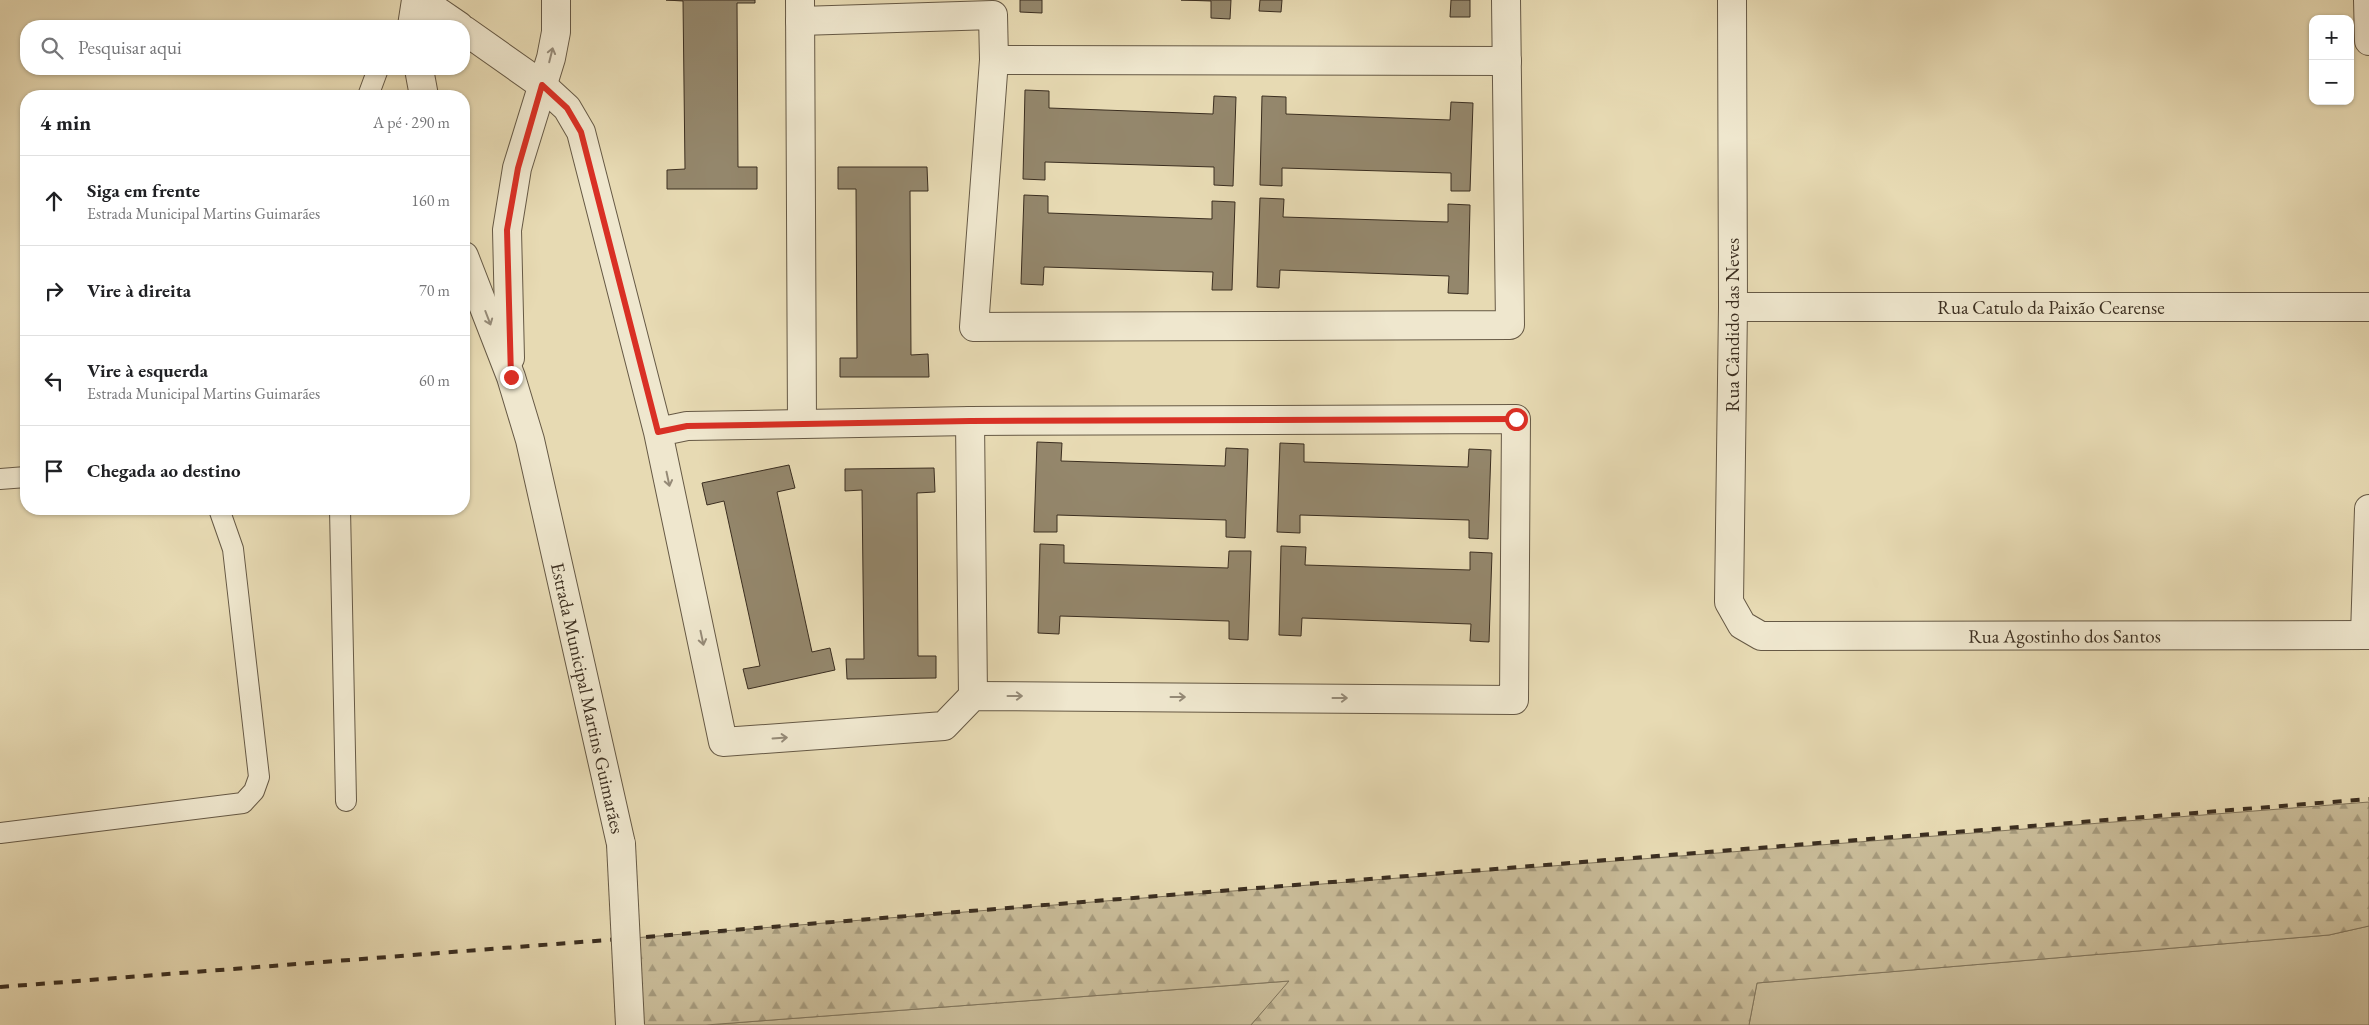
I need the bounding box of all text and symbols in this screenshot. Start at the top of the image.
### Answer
map controls [2309,15,2354,105]
button: + [2309,15,2354,60]
search box [20,20,470,75]
icon: search [38,34,66,62]
text: Pesquisar aqui [78,35,182,60]
one-way arrow [547,47,556,63]
button: − [2309,60,2354,105]
text: 4 min [40,109,91,136]
text: A pé · 290 m [373,112,450,133]
text: Siga em frente [87,178,200,203]
icon: ahead [40,187,68,215]
text: 160 m [411,190,450,211]
text: Estrada Municipal Martins Guimarães [87,203,320,224]
street label: Rua Cândido das Neves [1720,238,1745,412]
icon: right [40,277,68,305]
text: Vire à direita [87,278,191,303]
text: 70 m [419,280,450,301]
street label: Rua Catulo da Paixão Cearense [1937,295,2165,320]
one-way arrow [484,310,493,325]
text: Vire à esquerda [87,358,208,383]
route end [500,366,523,389]
icon: left [40,367,68,395]
text: 60 m [419,370,450,391]
text: Estrada Municipal Martins Guimarães [87,383,320,404]
route start [1505,408,1528,431]
icon: arrive [40,457,68,485]
text: Chegada ao destino [87,458,241,483]
one-way arrow [664,471,674,487]
street label: Estrada Municipal Martins Guimarães [545,560,630,836]
street label: Rua Agostinho dos Santos [1968,623,2161,649]
one-way arrow [698,630,707,646]
one-way arrow [1007,691,1023,701]
one-way arrow [1170,692,1186,702]
one-way arrow [1332,694,1348,703]
one-way arrow [772,733,788,742]

